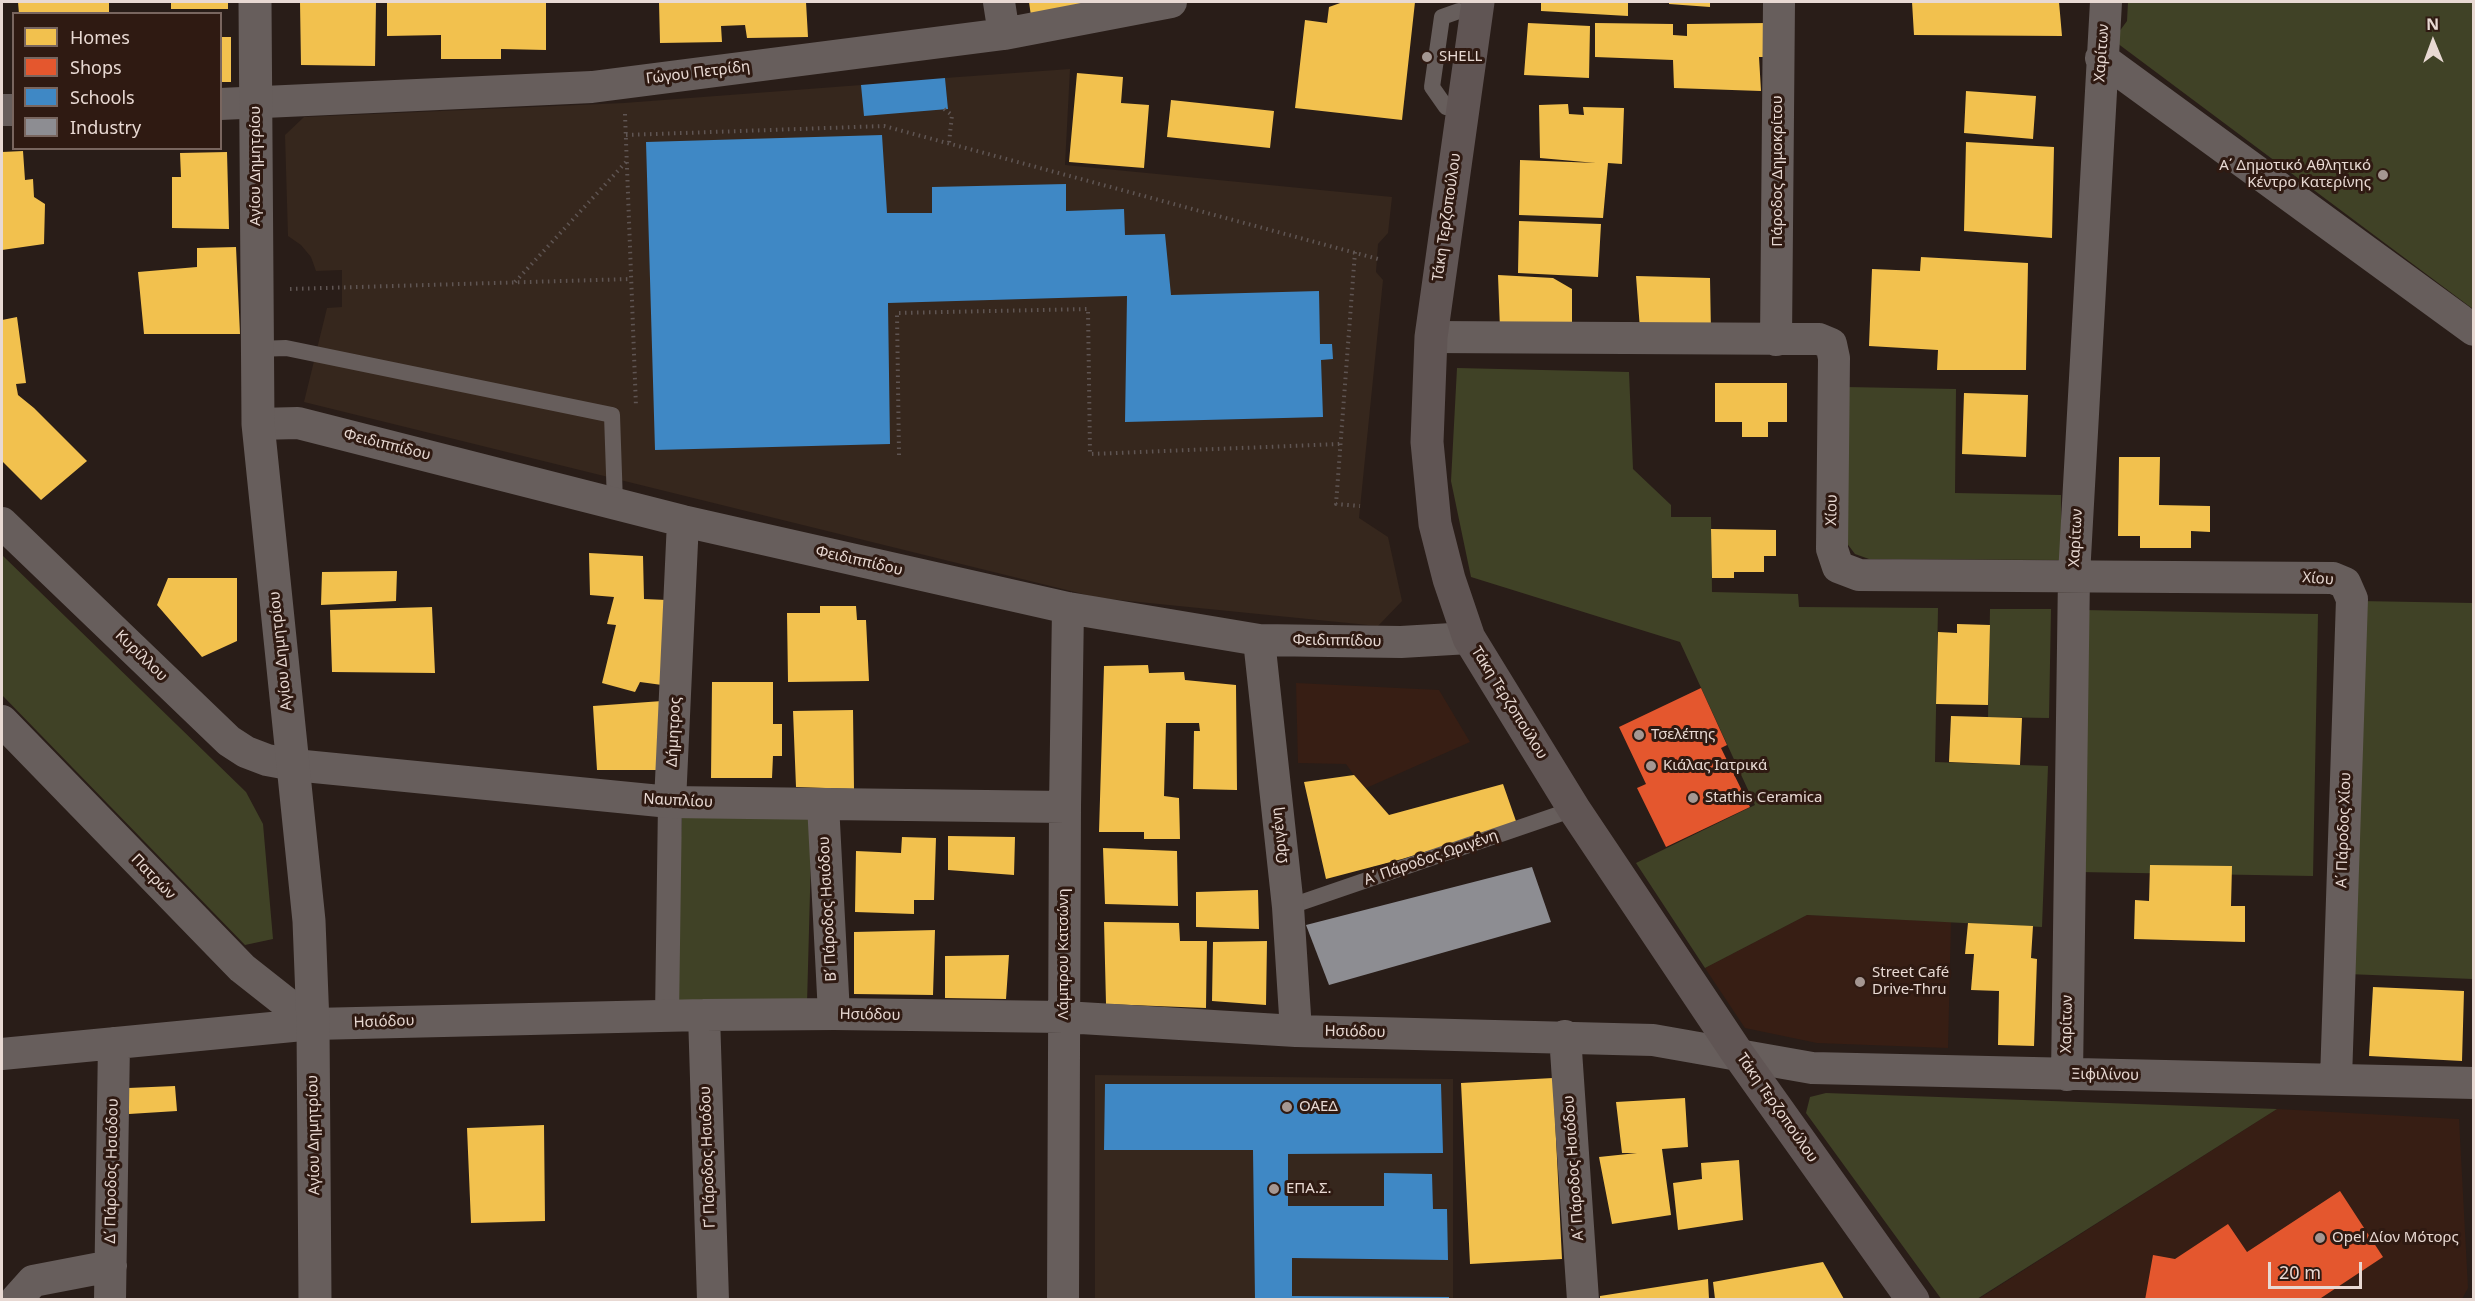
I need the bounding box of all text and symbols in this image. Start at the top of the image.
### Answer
legend [12,12,222,150]
north arrow [2403,12,2463,72]
text: N [2426,13,2439,35]
street label: Χαρίτων [2091,23,2113,83]
text: Homes [70,25,130,49]
place label: SHELL [1439,48,1482,66]
marker: SHELL [1420,50,1434,64]
text: Shops [70,55,122,79]
street label: Γώγου Πετρίδη [645,58,751,88]
text: Schools [70,85,135,109]
street label: Πάροδος Δημοκρίτου [1769,95,1787,247]
street label: Αγίου Δημητρίου [247,106,265,226]
text: Industry [70,115,141,139]
street label: Τάκη Τερζοπούλου [1429,152,1465,282]
place label: Α΄ Δημοτικό Αθλητικό Κέντρο Κατερίνης [2219,157,2371,192]
marker: Α΄ Δημοτικό Αθλητικό Κέντρο Κατερίνης [2376,168,2390,182]
street label: Φειδιππίδου [342,426,432,464]
street label: Χίου [1823,494,1841,526]
street label: Χαρίτων [2065,508,2087,568]
street label: Φειδιππίδου [814,542,904,580]
street label: Χίου [2302,569,2334,589]
street label: Αγίου Δημητρίου [266,590,296,712]
street label: Κυρίλλου [111,627,171,685]
street label: Φειδιππίδου [1292,631,1382,651]
street label: Τάκη Τερζοπούλου [1467,643,1551,763]
street label: Δήμητρος [663,697,685,767]
place label: Τσελέπης [1651,726,1715,744]
marker: Τσελέπης [1632,728,1646,742]
place label: Κιάλας Ιατρικά [1663,757,1767,775]
marker: Κιάλας Ιατρικά [1644,759,1658,773]
street label: Α΄ Πάροδος Χίου [2333,772,2355,888]
place label: Stathis Ceramica [1705,789,1822,807]
street label: Ναυπλίου [643,790,713,812]
marker: Stathis Ceramica [1686,791,1700,805]
street label: Ωριγένη [1268,806,1292,864]
street label: Α΄ Πάροδος Ωριγένη [1362,827,1500,889]
street label: Β΄ Πάροδος Ησιόδου [815,836,841,982]
street label: Πατρών [127,851,179,903]
street label: Λάμπρου Κατσώνη [1055,888,1073,1020]
place label: Street Café Drive-Thru [1872,964,1949,999]
marker: Street Café Drive-Thru [1853,975,1867,989]
street label: Χαρίτων [2057,995,2077,1053]
street label: Ησιόδου [839,1005,901,1025]
street label: Ησιόδου [353,1012,415,1032]
street label: Ησιόδου [1324,1022,1386,1042]
street label: Τάκη Τερζοπούλου [1733,1050,1821,1166]
street label: Ξιφιλίνου [2071,1065,2139,1085]
street label: Αγίου Δημητρίου [304,1075,324,1195]
street label: Γ΄ Πάροδος Ησιόδου [697,1086,719,1228]
street label: Α΄ Πάροδος Ησιόδου [1560,1095,1588,1241]
street label: Δ΄ Πάροδος Ησιόδου [102,1098,122,1244]
place label: ΟΑΕΔ [1299,1098,1338,1116]
marker: ΟΑΕΔ [1280,1100,1294,1114]
place label: ΕΠΑ.Σ. [1286,1180,1332,1198]
marker: ΕΠΑ.Σ. [1267,1182,1281,1196]
place label: Opel Δίον Μότορς [2332,1229,2459,1247]
marker: Opel Δίον Μότορς [2313,1231,2327,1245]
scale bar [2271,1250,2366,1288]
text: 20 m [2279,1260,2321,1284]

